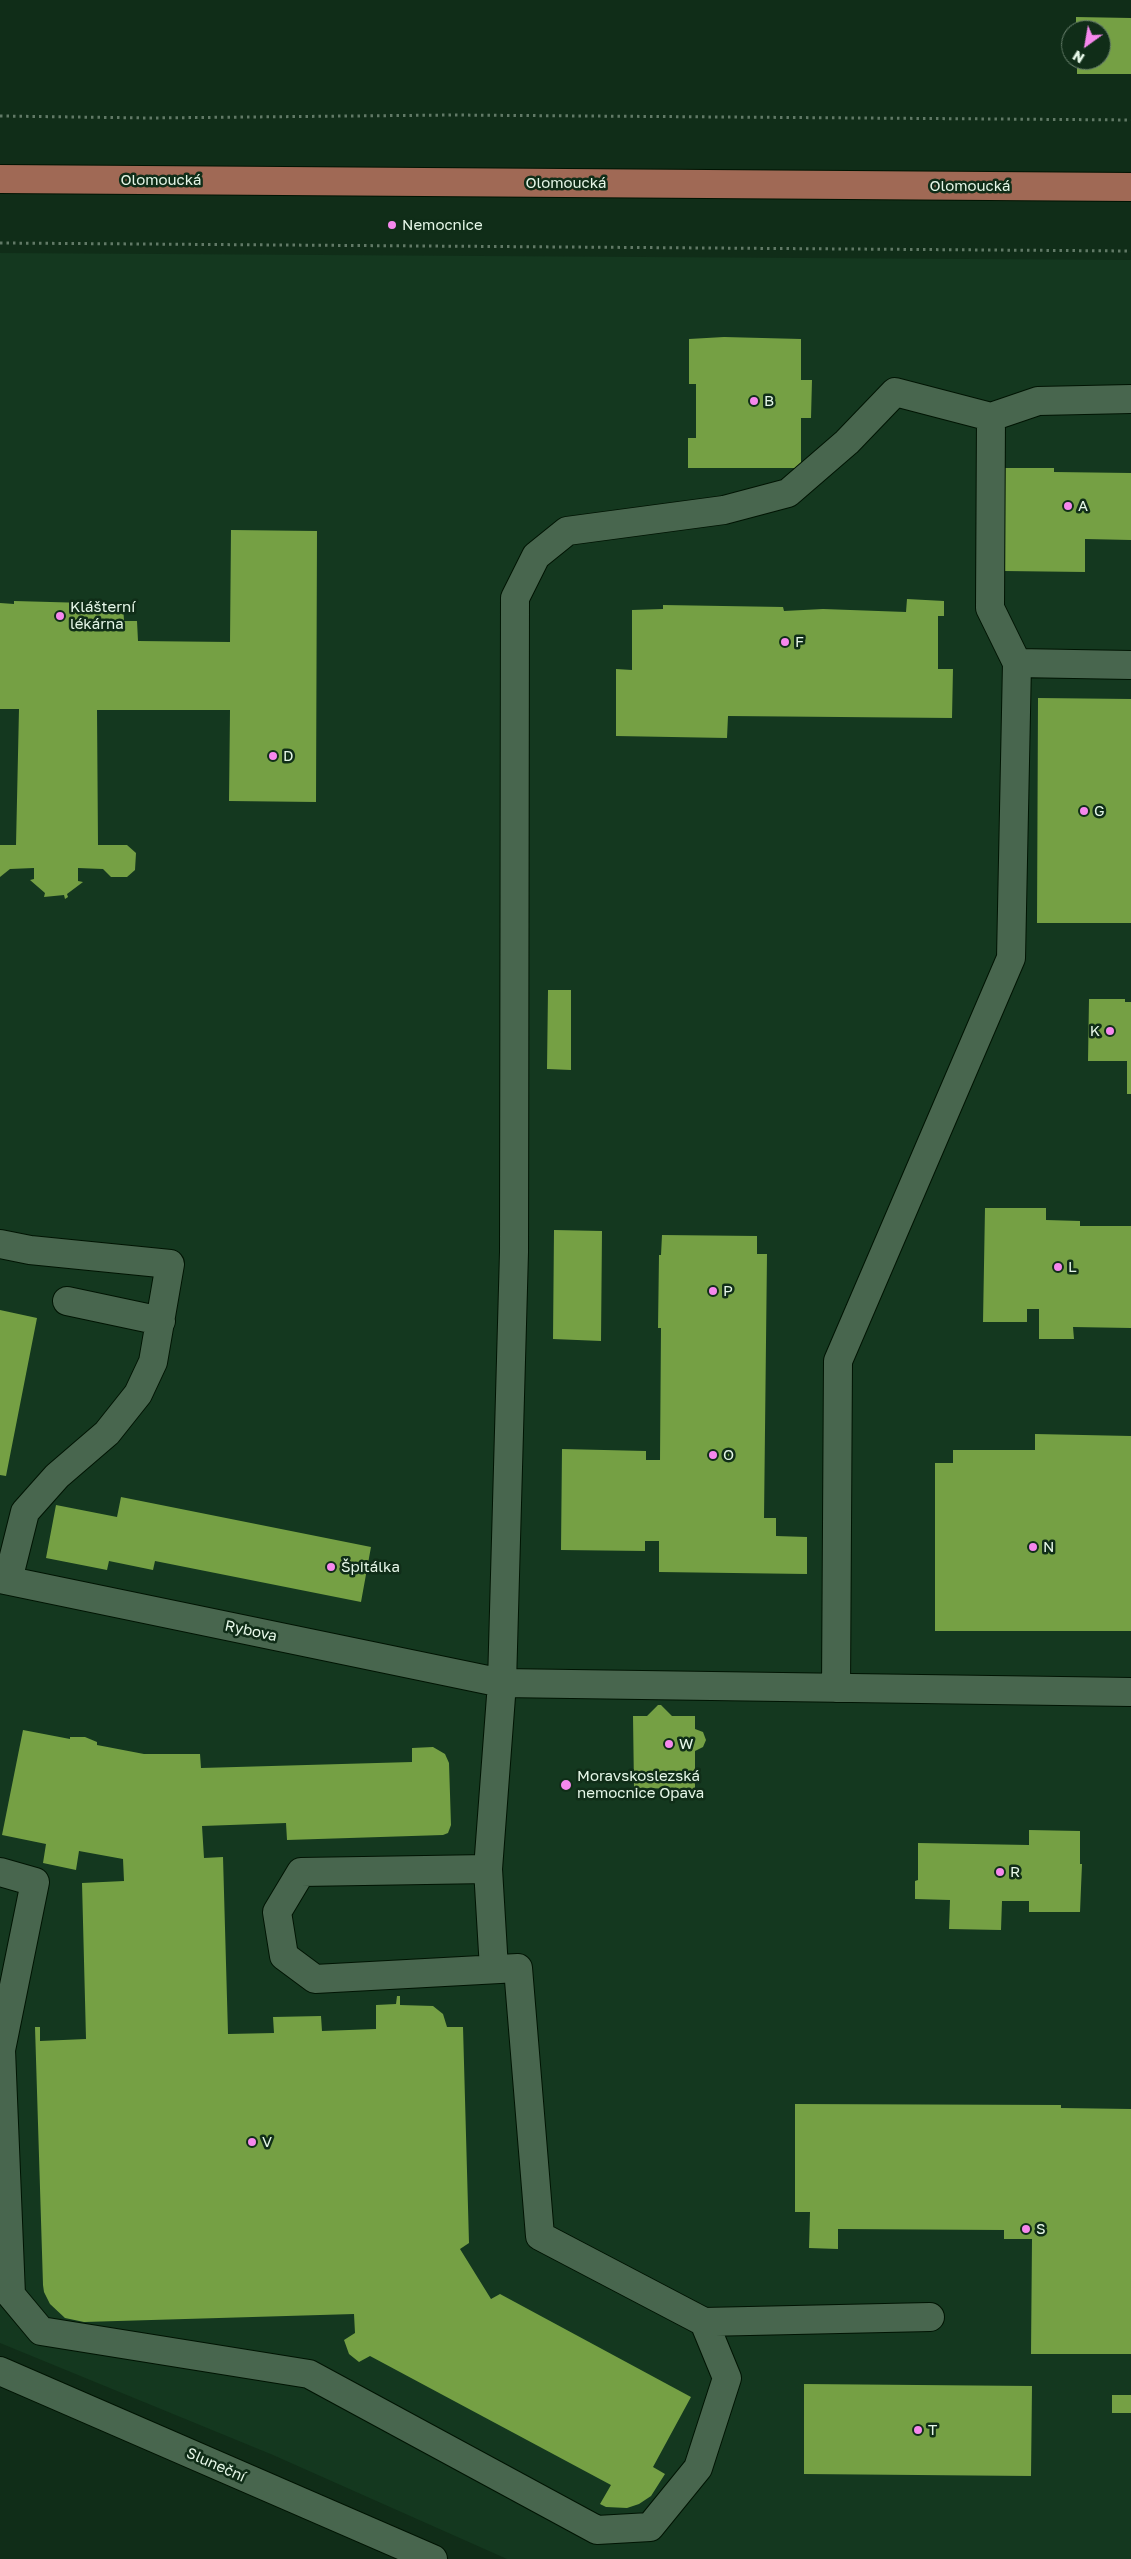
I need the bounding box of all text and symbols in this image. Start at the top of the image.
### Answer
north arrow [1061,20,1111,70]
text: N [1069,47,1087,67]
street label: Olomoucká [120,171,202,189]
street label: Olomoucká [525,174,607,192]
street label: Olomoucká [929,177,1011,195]
place label: Nemocnice [402,216,483,234]
marker: Nemocnice [386,219,398,231]
place label: B [764,392,774,410]
marker: B [748,395,760,407]
place label: A [1078,497,1088,515]
marker: A [1062,500,1074,512]
place label: Klášterní lékárna [70,598,135,633]
marker: Klášterní lékárna [54,610,66,622]
place label: F [795,633,804,651]
marker: F [779,636,791,648]
place label: D [283,747,293,765]
marker: D [267,750,279,762]
place label: G [1094,802,1105,820]
marker: G [1078,805,1090,817]
place label: K [1090,1022,1100,1040]
marker: K [1104,1025,1116,1037]
place label: L [1068,1258,1077,1276]
marker: L [1052,1261,1064,1273]
place label: P [723,1282,733,1300]
marker: P [707,1285,719,1297]
place label: O [723,1446,734,1464]
marker: O [707,1449,719,1461]
place label: N [1043,1538,1054,1556]
marker: N [1027,1541,1039,1553]
place label: Špitálka [341,1558,400,1576]
marker: Špitálka [325,1561,337,1573]
street label: Rybova [223,1617,279,1645]
place label: W [679,1735,693,1753]
marker: W [663,1738,675,1750]
place label: Moravskoslezská nemocnice Opava [577,1767,704,1802]
marker: Moravskoslezská nemocnice Opava [559,1778,573,1792]
place label: R [1010,1863,1020,1881]
marker: R [994,1866,1006,1878]
place label: V [262,2133,272,2151]
marker: V [246,2136,258,2148]
place label: S [1036,2220,1046,2238]
marker: S [1020,2223,1032,2235]
place label: T [928,2421,937,2439]
marker: T [912,2424,924,2436]
street label: Sluneční [184,2444,248,2486]

